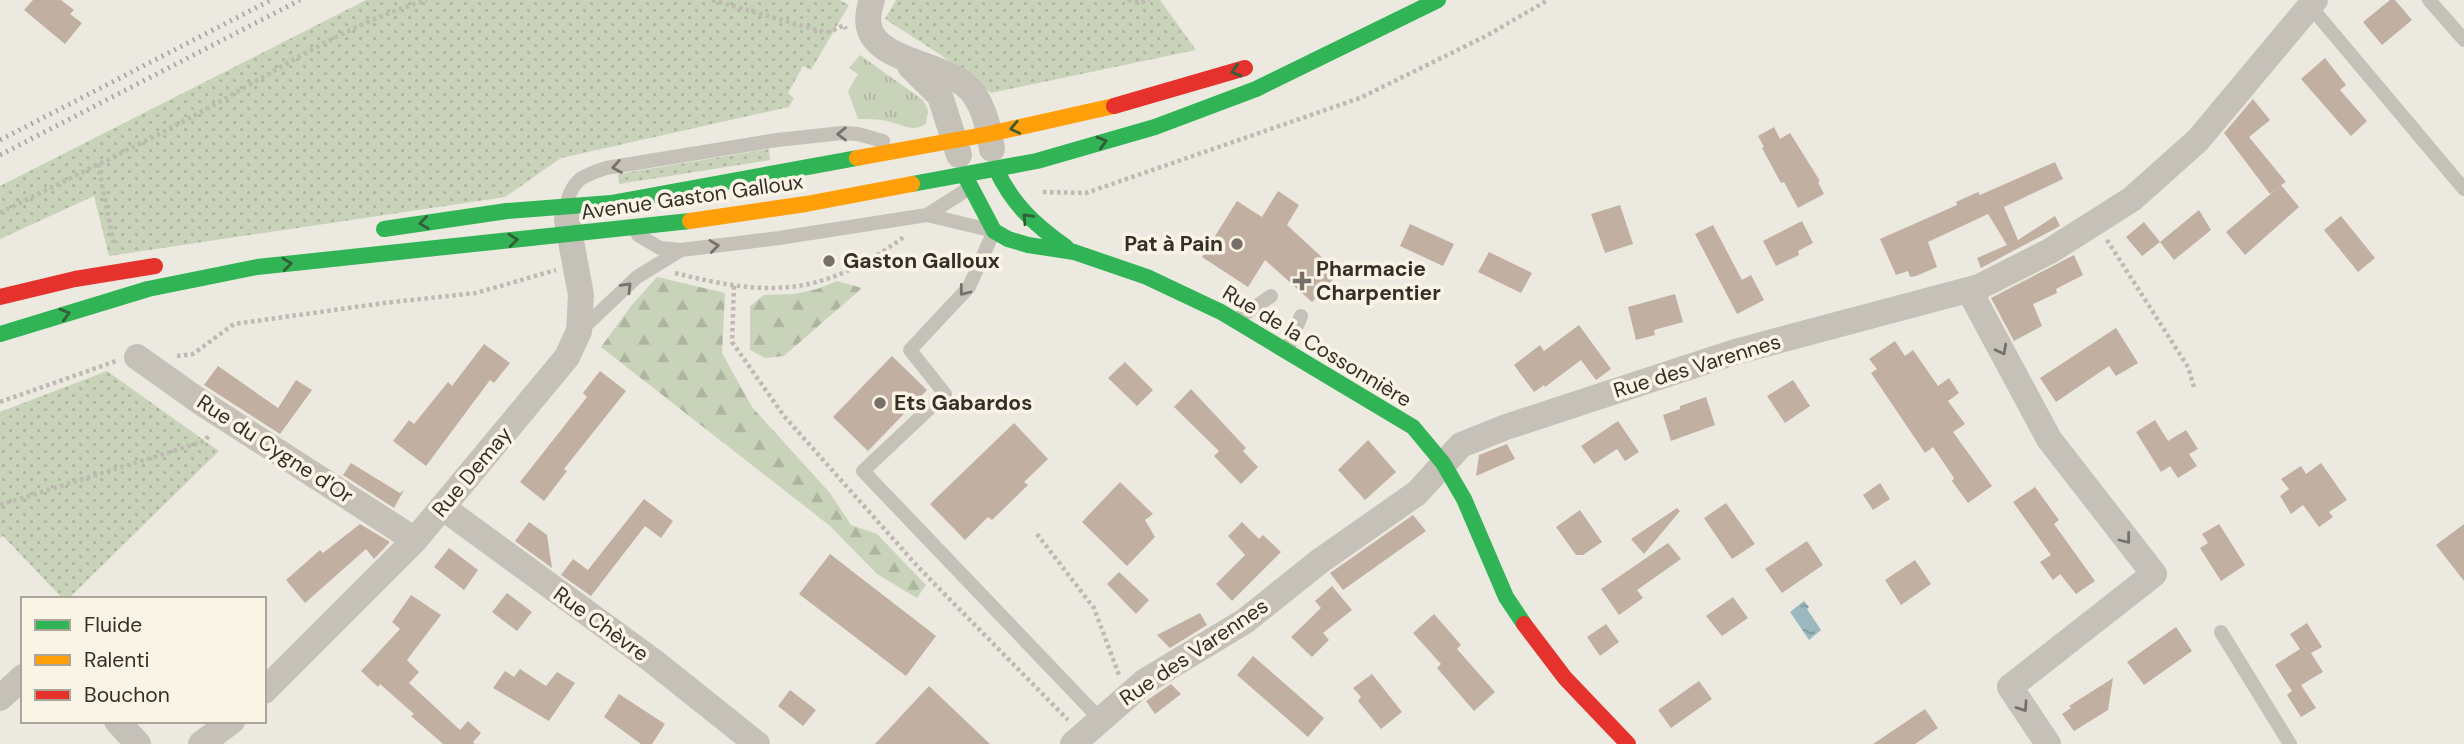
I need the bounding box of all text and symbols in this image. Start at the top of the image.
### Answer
one-way arrow [1230,62,1242,77]
one-way arrow [1010,119,1022,134]
one-way arrow [836,126,846,142]
one-way arrow [1096,135,1108,150]
one-way arrow [611,158,623,173]
street label: Avenue Gaston Galloux [579,168,805,226]
one-way arrow [1023,213,1036,226]
one-way arrow [418,215,430,230]
place label: Pat à Pain [1124,230,1223,258]
one-way arrow [507,233,519,248]
marker: Pat à Pain [1229,236,1245,252]
one-way arrow [709,239,720,254]
place label: Gaston Galloux [843,247,1000,275]
marker: Gaston Galloux [821,253,837,269]
place label: Pharmacie Charpentier [1316,255,1441,307]
one-way arrow [281,256,292,271]
marker: Pharmacie Charpentier [1294,273,1310,289]
street label: Rue de la Cossonnière [1217,278,1417,414]
one-way arrow [619,282,632,295]
one-way arrow [959,284,972,296]
one-way arrow [59,308,71,323]
street label: Rue des Varennes [1610,327,1784,405]
one-way arrow [1993,342,2007,355]
street label: Rue du Cygne d'Or [192,388,359,510]
place label: Ets Gabardos [894,389,1032,417]
marker: Ets Gabardos [872,395,888,411]
street label: Rue Demay [426,421,518,523]
one-way arrow [2118,531,2131,544]
street label: Rue Chèvre [548,580,654,668]
street label: Rue des Varennes [1114,592,1274,712]
legend [21,597,266,723]
text: Fluide [84,611,142,639]
text: Ralenti [84,646,150,674]
text: Bouchon [84,681,170,709]
one-way arrow [2015,699,2028,712]

